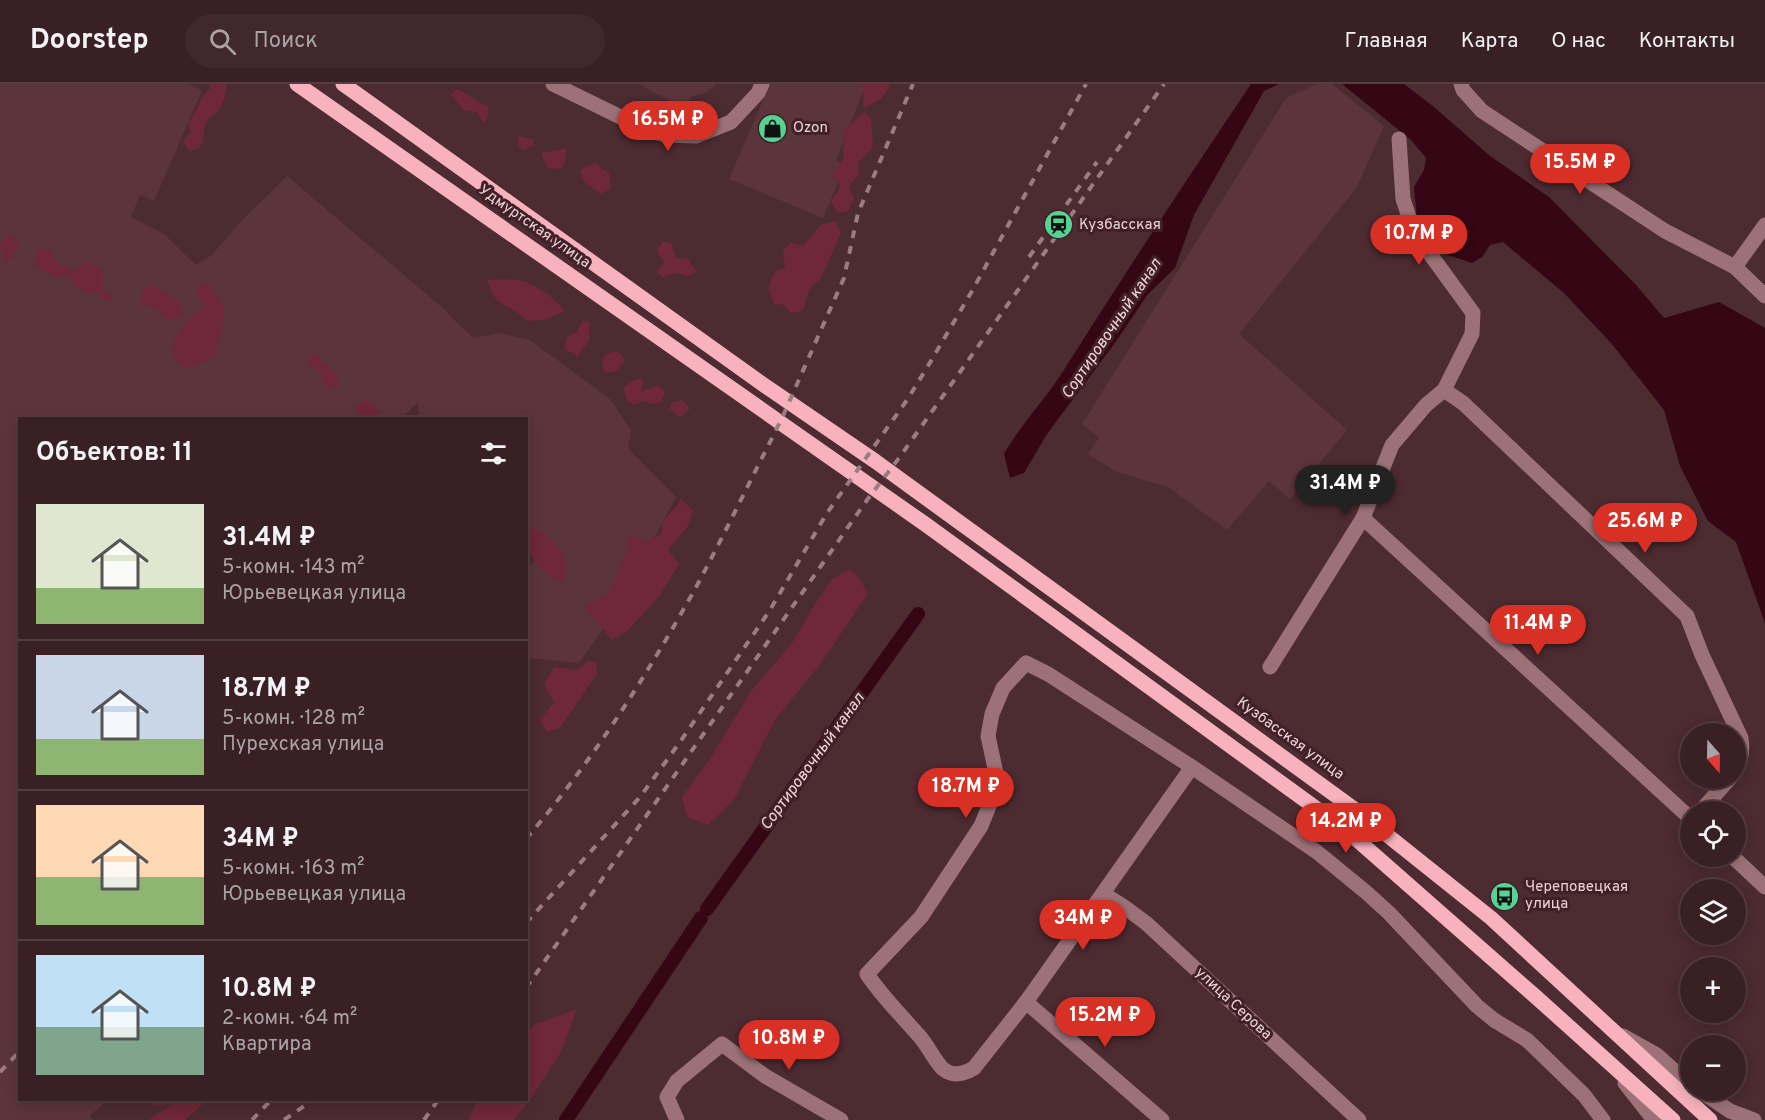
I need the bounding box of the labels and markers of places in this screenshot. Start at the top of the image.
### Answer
pin: 16.5M ₽ [613,101,723,152]
shop icon: Ozon [756,112,788,144]
place label: Ozon [793,119,828,138]
pin: 15.5M ₽ [1525,144,1635,195]
station icon: Кузбасская [1042,209,1074,241]
pin: 10.7M ₽ [1364,215,1474,266]
place label: Кузбасская [1079,216,1161,235]
pin: 31.4M ₽ [1290,465,1400,516]
pin: 25.6M ₽ [1590,503,1700,554]
pin: 11.4M ₽ [1483,605,1593,656]
pin: 18.7M ₽ [911,768,1021,819]
pin: 14.2M ₽ [1291,803,1401,854]
place label: Череповецкая улица [1525,878,1628,914]
bus stop icon: Череповецкая улица [1488,880,1520,912]
pin: 34M ₽ [1041,900,1125,951]
pin: 15.2M ₽ [1050,997,1160,1048]
pin: 10.8M ₽ [734,1020,844,1071]

